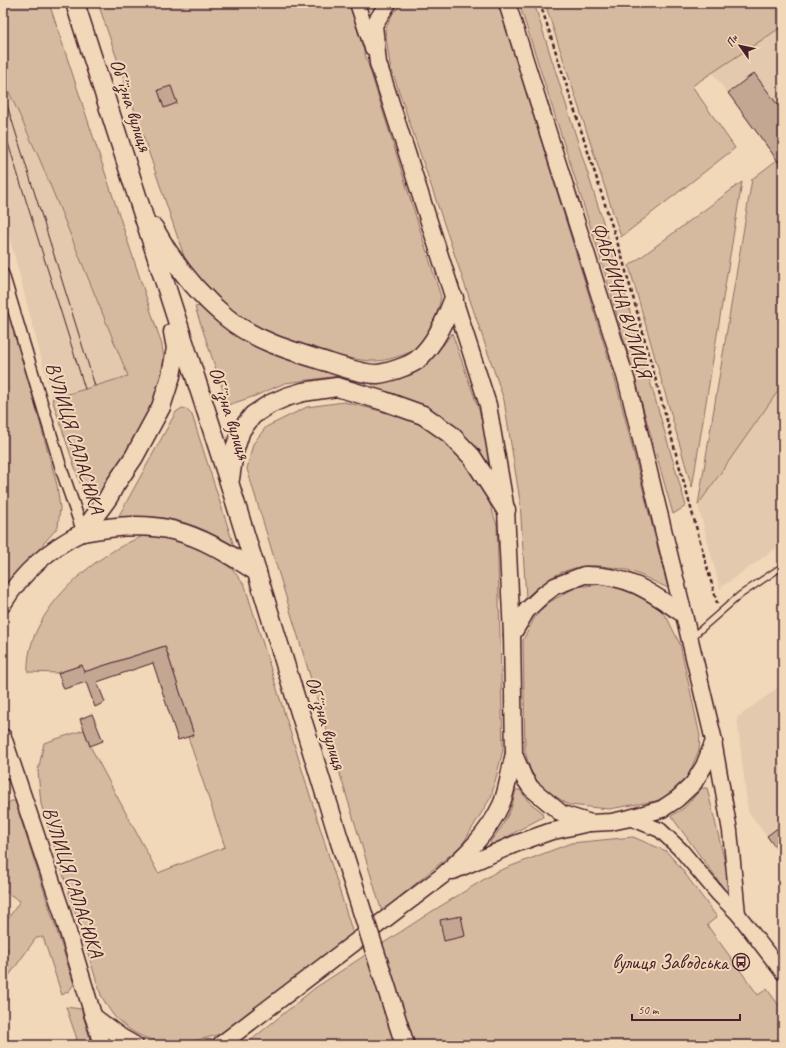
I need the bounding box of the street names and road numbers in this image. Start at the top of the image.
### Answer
street label: Обʼїзна вулиця [103,56,158,155]
street label: ФАБРИЧНА ВУЛИЦЯ [587,220,658,384]
street label: ВУЛИЦЯ САЛАСЮКА [40,359,110,518]
street label: Обʼїзна вулиця [202,364,257,463]
street label: Обʼїзна вулиця [299,673,352,774]
street label: ВУЛИЦЯ САЛАСЮКА [37,804,109,961]

